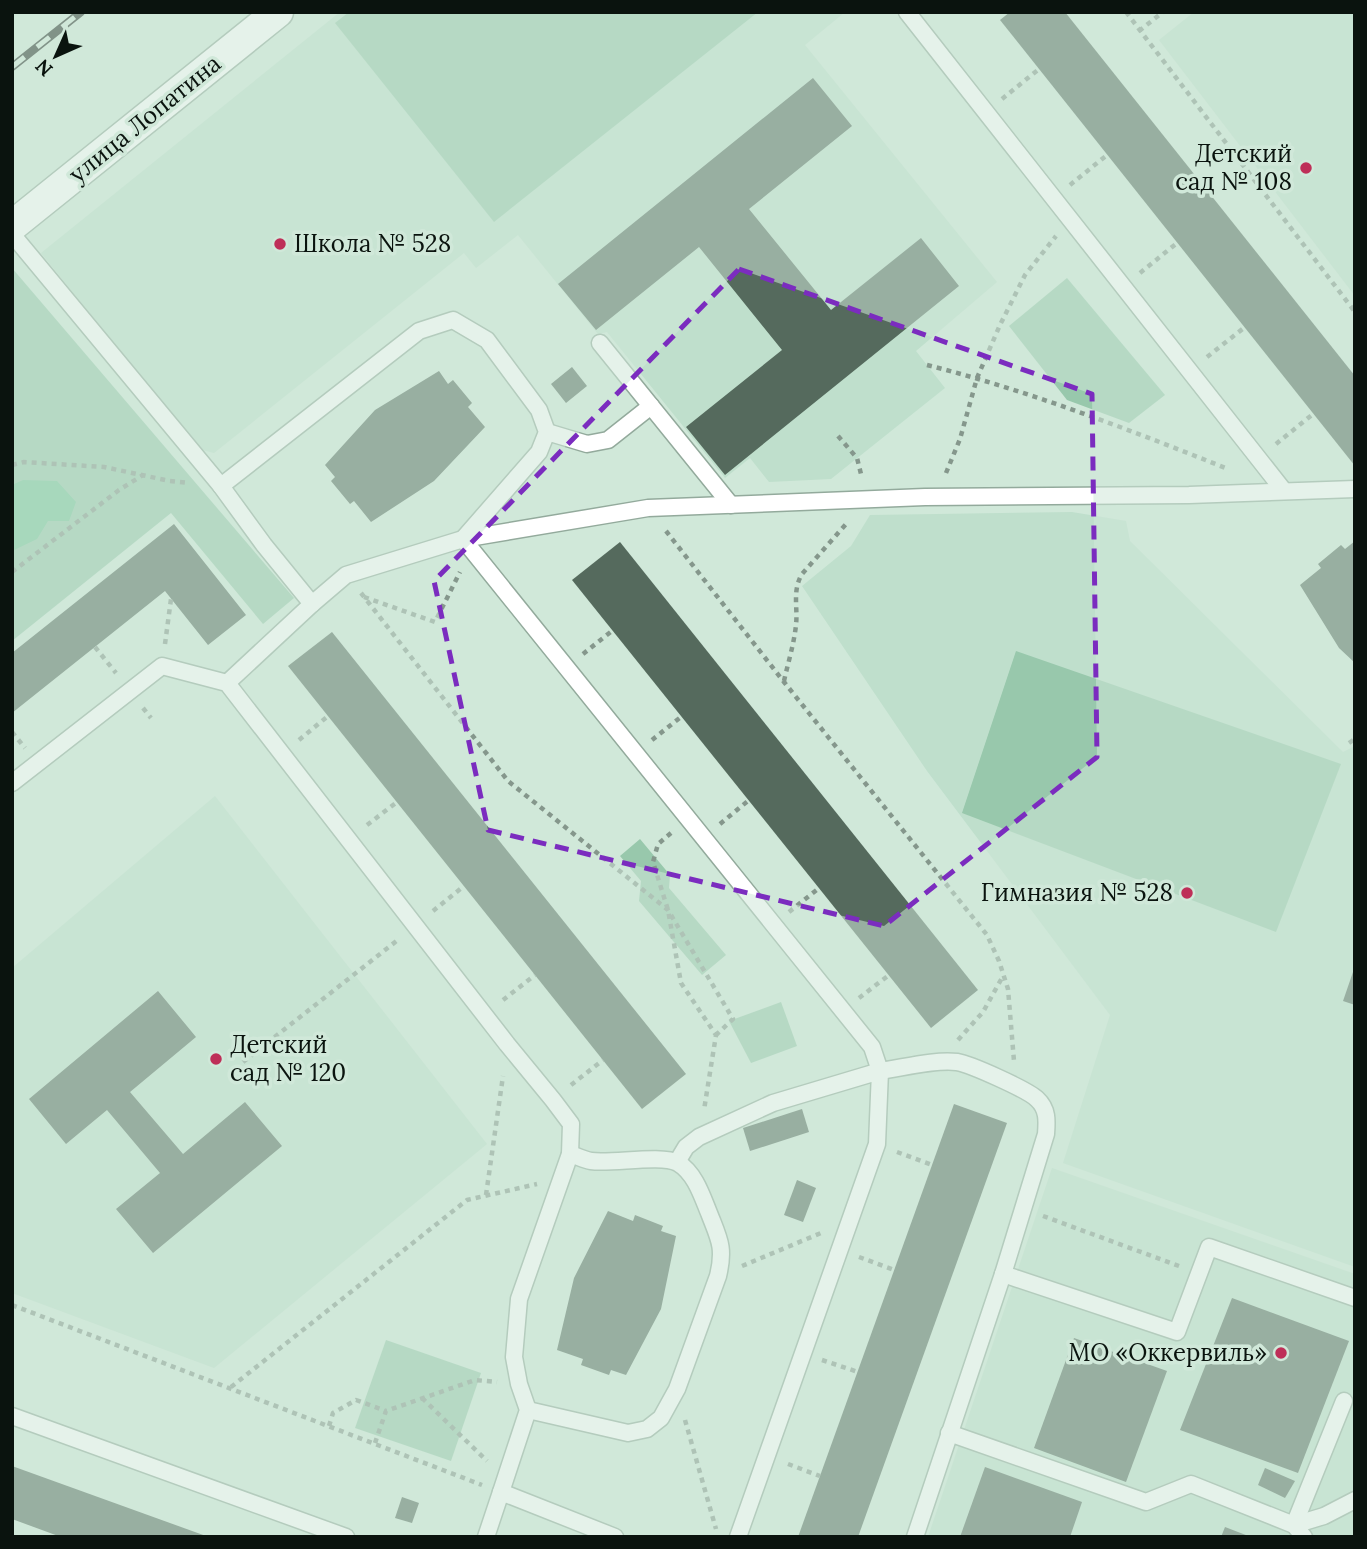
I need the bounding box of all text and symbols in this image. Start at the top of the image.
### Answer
north arrow [21,21,91,91]
street label: улица Лопатина [62,48,227,190]
text: N [30,54,58,82]
place label: Детский сад № 108 [1175,138,1292,197]
marker: Детский сад № 108 [1298,160,1314,176]
place label: Школа № 528 [294,228,451,259]
marker: Школа № 528 [272,236,288,252]
place label: Гимназия № 528 [981,877,1173,908]
marker: Гимназия № 528 [1179,885,1195,901]
place label: Детский сад № 120 [230,1029,346,1088]
marker: Детский сад № 120 [208,1051,224,1067]
place label: МО «Оккервиль» [1068,1337,1267,1368]
marker: МО «Оккервиль» [1273,1345,1289,1361]

